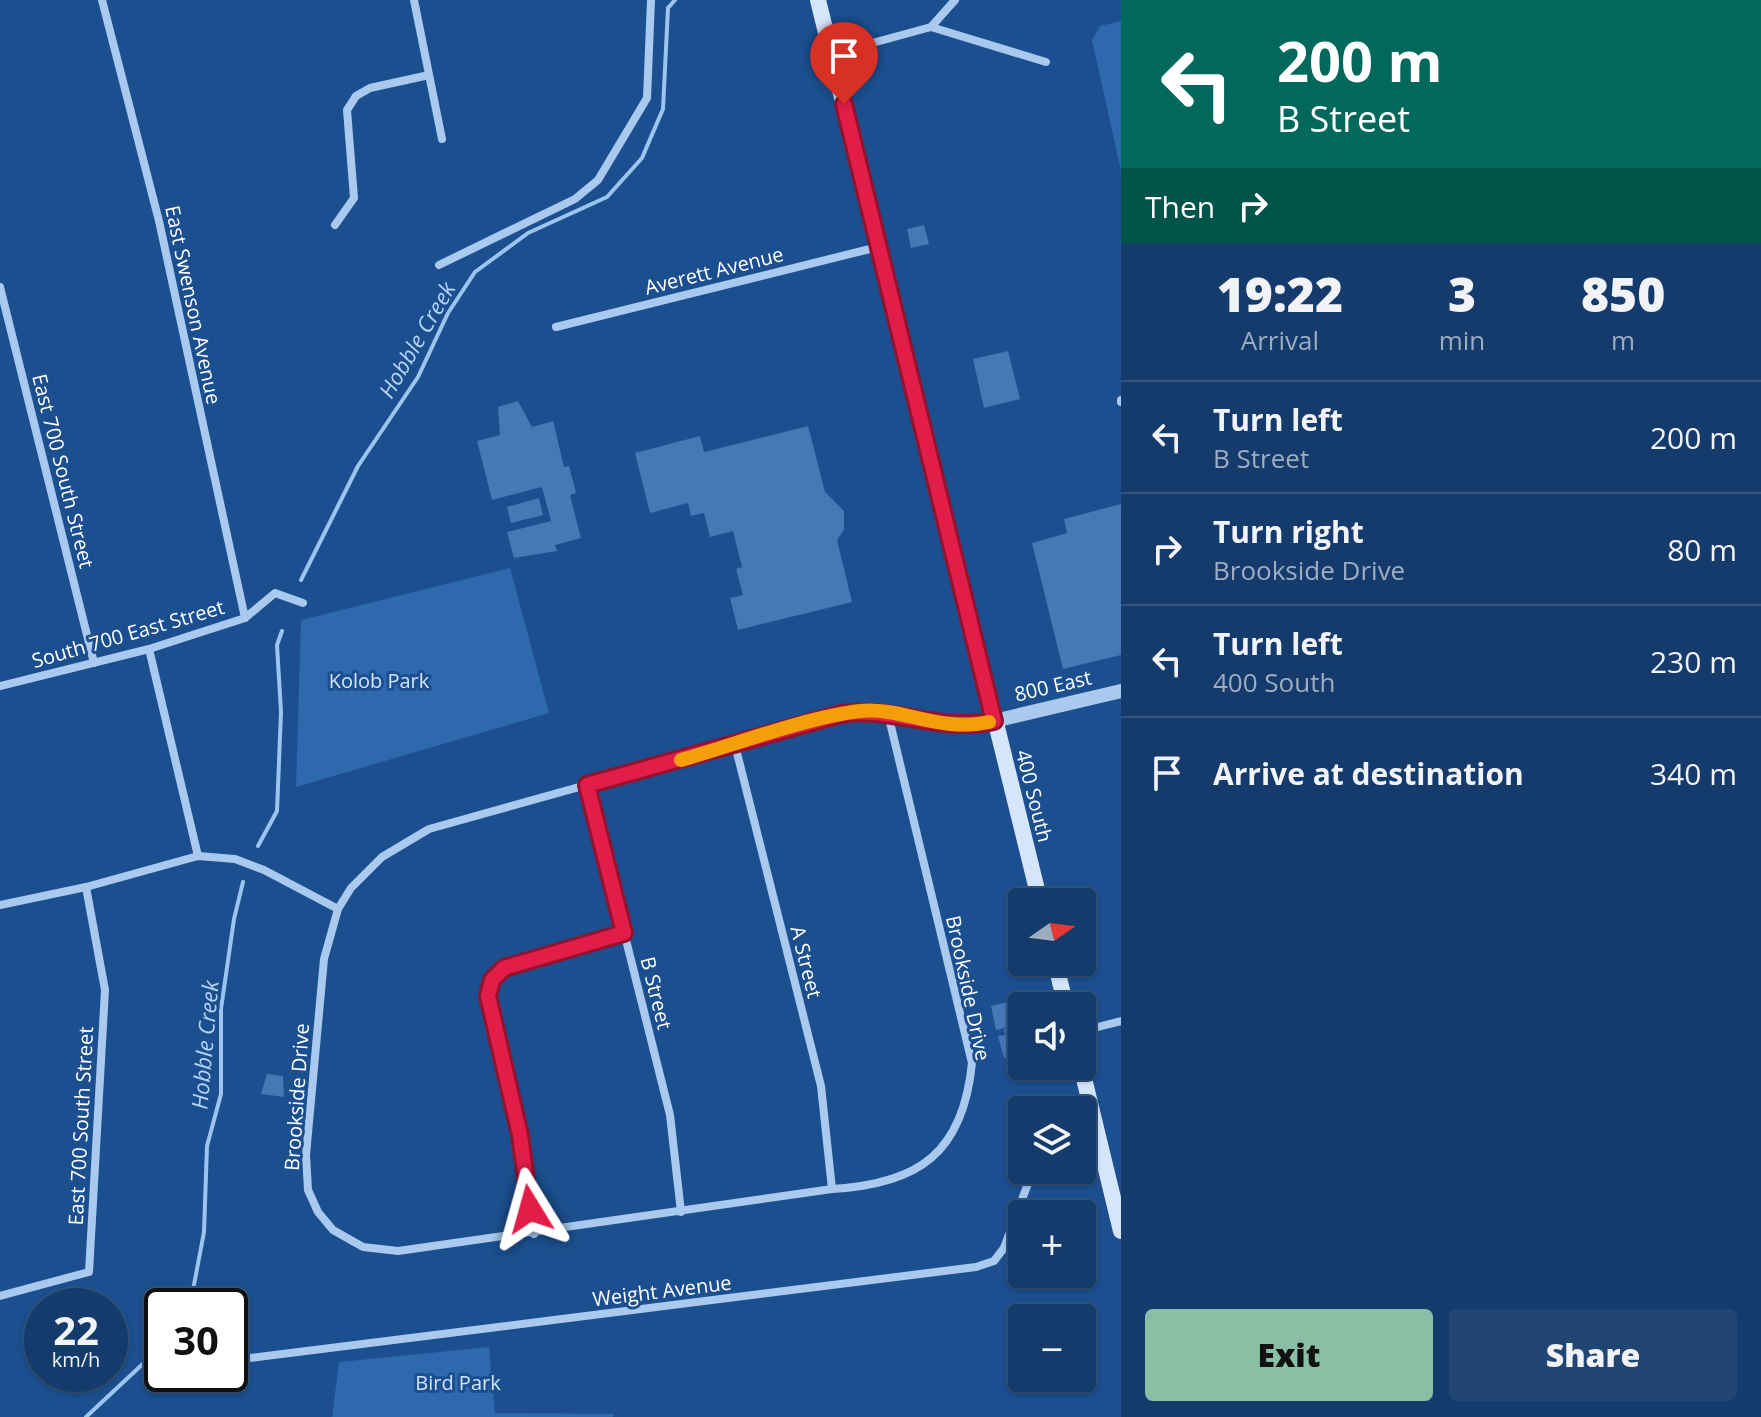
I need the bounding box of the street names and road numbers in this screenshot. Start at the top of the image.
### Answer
street label: East Swenson Avenue [159,203,228,407]
street label: Averett Avenue [642,240,786,301]
street label: East 700 South Street [26,371,101,571]
street label: South 700 East Street [28,593,227,674]
street label: 800 East [1012,664,1094,707]
street label: 400 South [1010,747,1059,845]
street label: Brookside Drive [940,913,997,1063]
street label: A Street [784,923,828,1001]
street label: B Street [634,954,679,1032]
street label: Brookside Drive [278,1022,315,1172]
street label: East 700 South Street [62,1026,99,1226]
street label: Weight Avenue [591,1269,733,1312]

